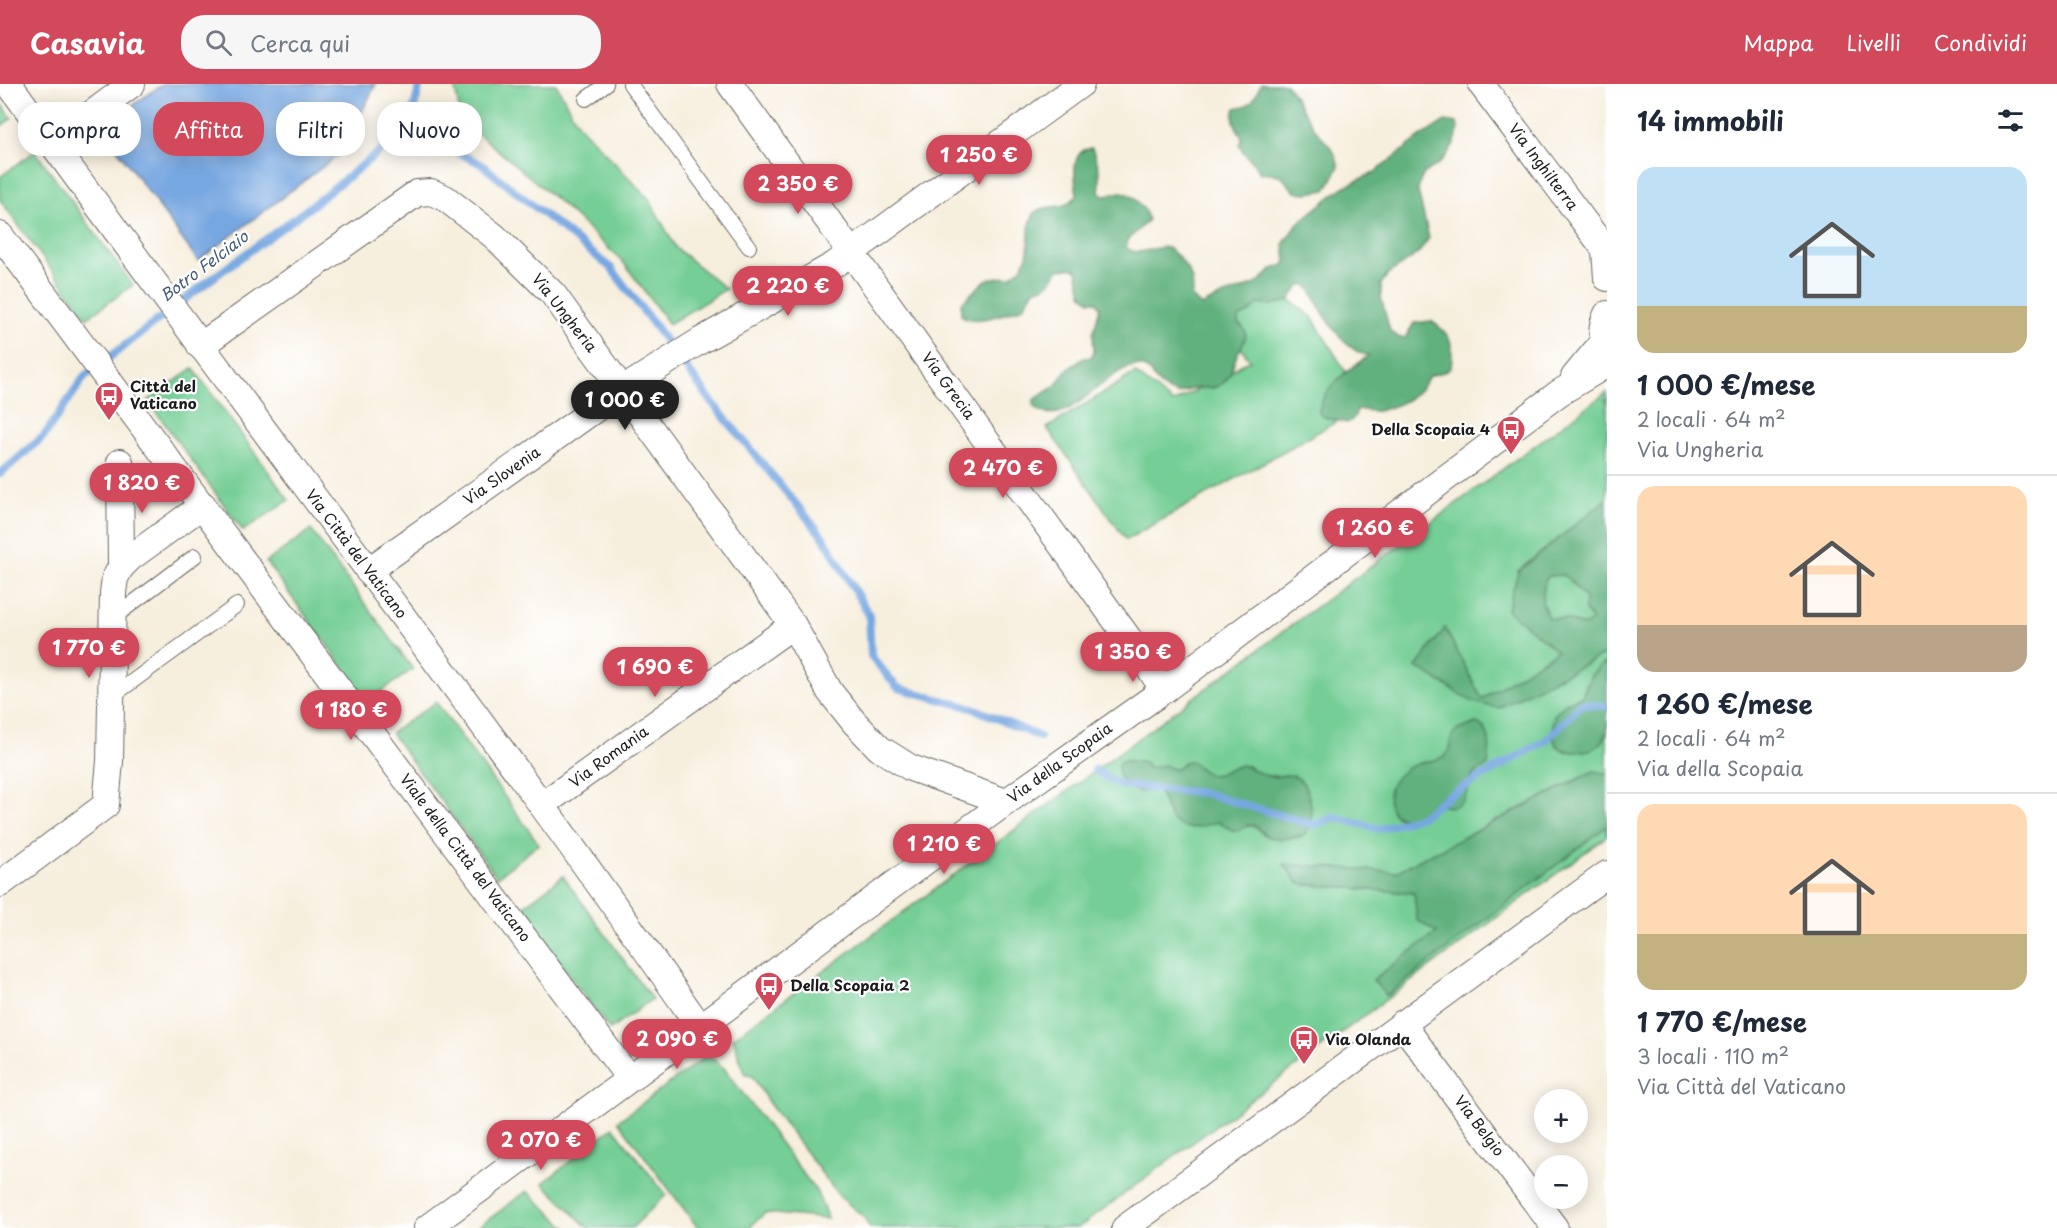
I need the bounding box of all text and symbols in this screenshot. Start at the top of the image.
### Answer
search box [181,15,601,69]
text: Casavia [30,21,145,64]
icon: search [202,26,235,59]
text: Cerca qui [250,26,350,59]
text: Mappa [1744,26,1814,58]
text: Livelli [1847,26,1901,58]
text: Condividi [1934,26,2027,58]
text: 14 immobili [1637,101,1784,140]
chip: Compra [18,102,141,156]
chip: Affitta [153,102,264,156]
chip: Filtri [276,102,365,156]
chip: Nuovo [377,102,482,156]
icon: filters [1994,104,2027,137]
street label: Via Inghilterra [1504,118,1585,215]
pin: 1 250 € [924,135,1034,186]
text: 1 250 € [940,139,1018,169]
pin: 2 350 € [743,164,853,215]
text: 2 350 € [757,168,839,198]
icon: home [1778,206,1886,314]
water label: Botro Felciaio [154,223,253,306]
pin: 2 220 € [733,266,843,317]
street label: Via Ungheria [527,268,604,357]
text: 2 220 € [746,270,830,300]
street label: Via Grecia [917,347,982,424]
text: 1 000 €/mese [1637,365,1815,404]
place label: Città del Vaticano [130,374,197,414]
bus stop icon: Città del Vaticano [93,380,125,422]
pin: 1 000 € [570,380,680,431]
text: 1 000 € [585,384,665,414]
text: 2 locali · 64 m² [1637,404,1786,434]
bus stop icon: Della Scopaia 4 [1495,414,1527,456]
place label: Della Scopaia 4 [1371,417,1490,440]
text: Via Ungheria [1637,434,1763,464]
street label: Via Slovenia [458,439,545,510]
pin: 2 470 € [948,448,1058,499]
text: 2 470 € [963,452,1043,482]
pin: 1 820 € [87,463,197,514]
text: 1 820 € [104,467,180,497]
street label: Via Città del Vaticano [301,484,414,623]
pin: 1 260 € [1320,508,1430,559]
text: 1 260 € [1336,512,1414,542]
icon: home [1778,525,1886,633]
pin: 1 770 € [34,628,144,679]
text: 1 770 € [52,632,126,662]
pin: 1 350 € [1078,632,1188,683]
text: 1 350 € [1094,636,1172,666]
pin: 1 690 € [600,647,710,698]
text: 1 690 € [617,651,693,681]
text: 1 260 €/mese [1637,684,1813,723]
pin: 1 180 € [296,690,406,741]
text: 1 180 € [314,694,388,724]
street label: Via della Scopaia [1002,716,1117,808]
street label: Via Romania [564,719,653,792]
text: 2 locali · 64 m² [1637,723,1786,753]
text: Via della Scopaia [1637,753,1803,783]
street label: Viale della Città del Vaticano [395,768,537,946]
pin: 1 210 € [889,824,999,875]
text: 1 210 € [907,828,981,858]
icon: home [1778,843,1886,951]
bus stop icon: Della Scopaia 2 [753,970,785,1012]
place label: Della Scopaia 2 [790,973,910,996]
text: 1 770 €/mese [1637,1002,1807,1041]
pin: 2 090 € [622,1019,732,1070]
text: 2 090 € [636,1023,718,1053]
bus stop icon: Via Olanda [1288,1024,1320,1066]
place label: Via Olanda [1325,1027,1411,1050]
text: 3 locali · 110 m² [1637,1041,1789,1071]
text: Via Città del Vaticano [1637,1071,1846,1101]
map controls [1534,1089,1588,1209]
button: + [1534,1089,1588,1143]
street label: Via Belgio [1449,1090,1511,1161]
pin: 2 070 € [486,1120,596,1171]
text: 2 070 € [501,1124,581,1154]
button: − [1534,1155,1588,1209]

